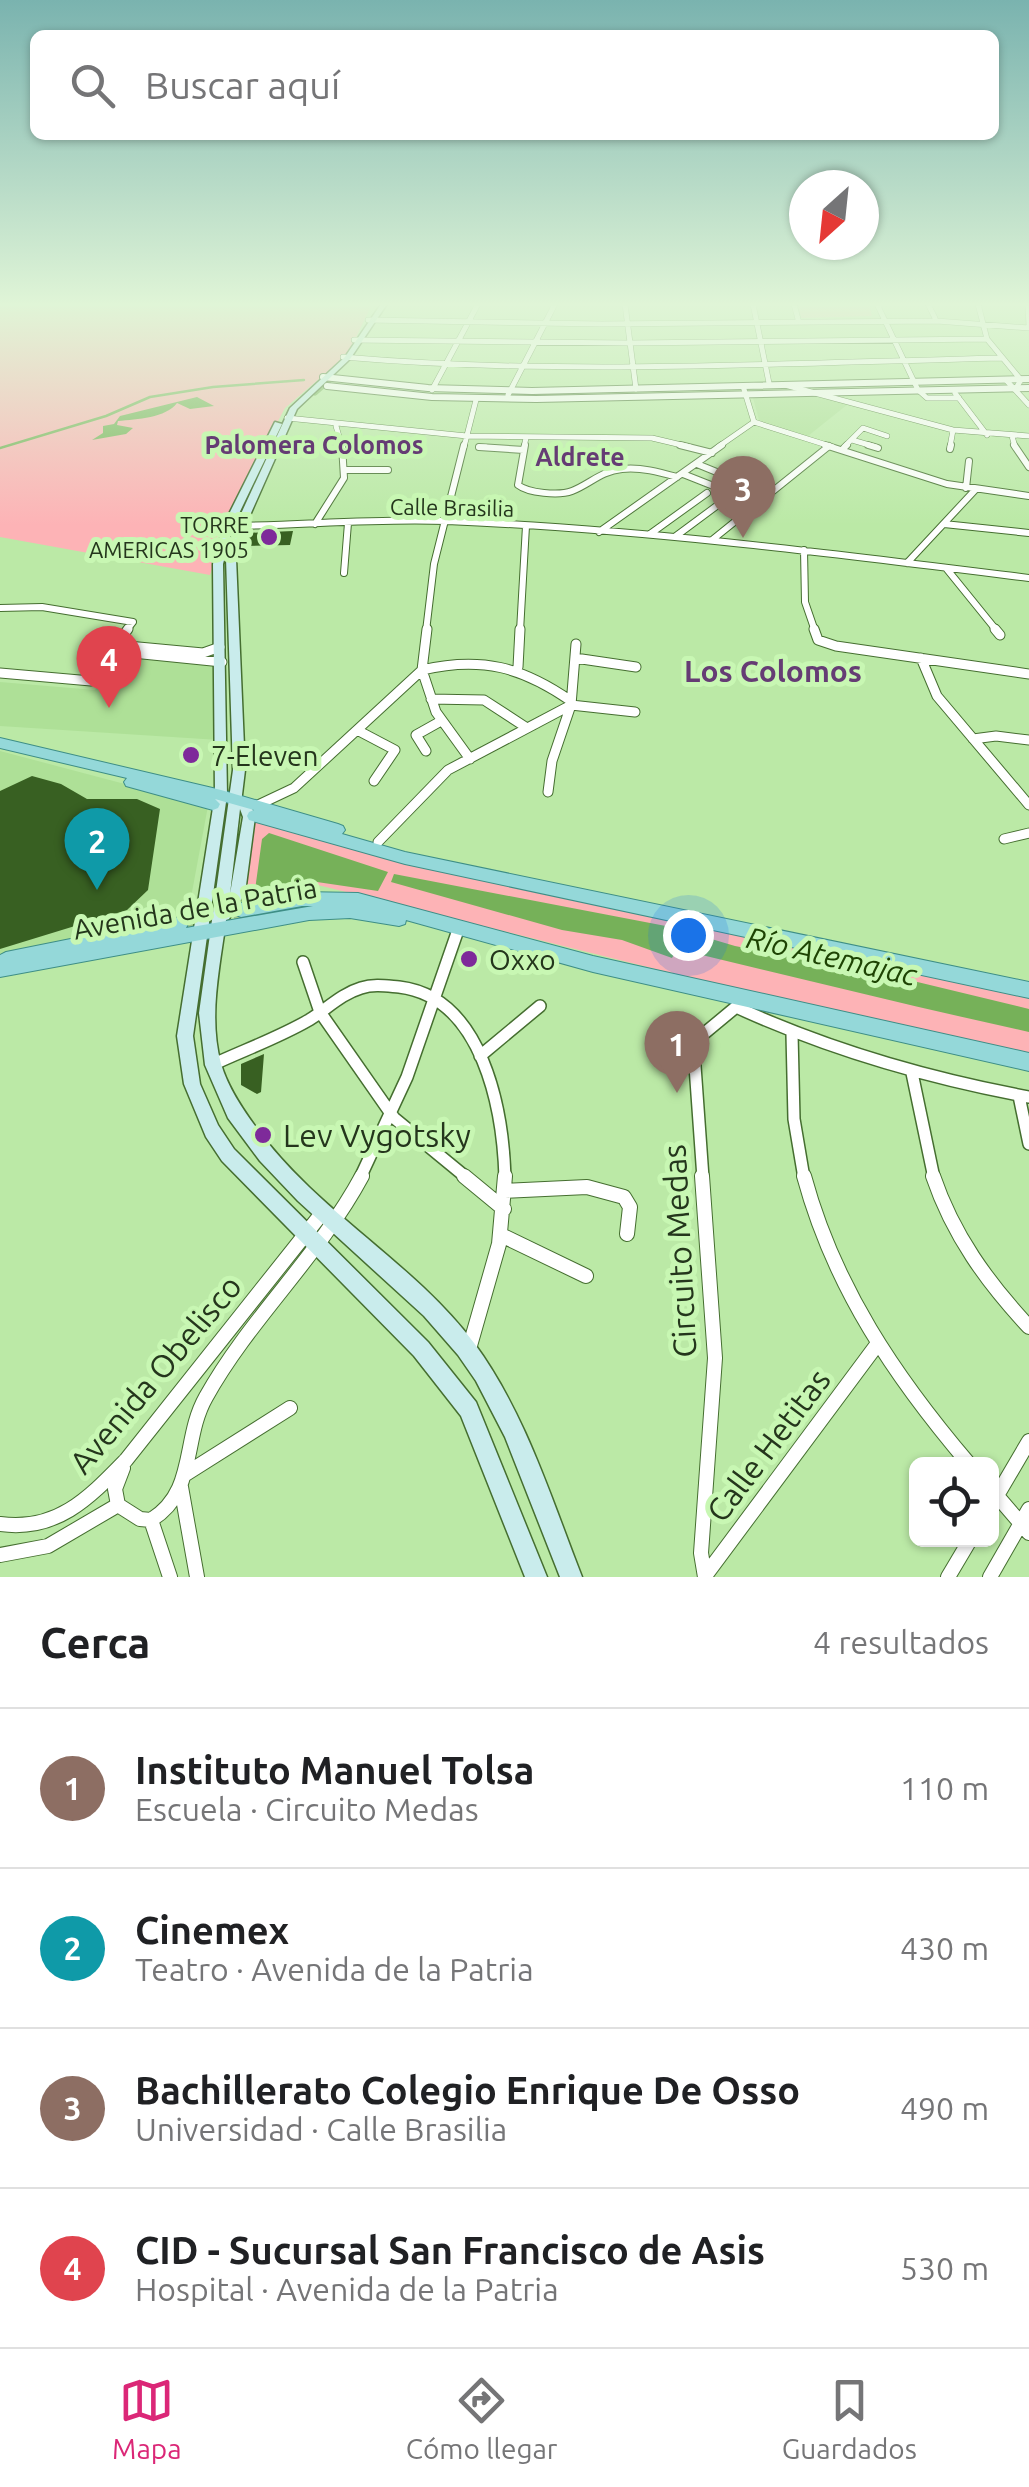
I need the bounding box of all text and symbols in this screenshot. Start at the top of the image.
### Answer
search box [30,30,999,140]
icon: search [65,58,120,113]
text: Buscar aquí [145,64,340,106]
north arrow [789,170,879,260]
district label: Palomera Colomos [205,431,423,459]
district label: Aldrete [535,443,625,471]
pin: 3 [710,456,776,538]
street label: Calle Brasilia [390,493,514,521]
place label: TORRE AMERICAS 1905 [89,512,249,562]
marker: TORRE AMERICAS 1905 [258,526,280,548]
pin: 4 [76,626,142,708]
district label: Los Colomos [684,654,862,688]
place label: 7-Eleven [211,740,318,771]
marker: 7-Eleven [180,744,202,766]
pin: 2 [64,808,130,890]
street label: Avenida de la Patria [71,871,319,945]
your location [663,910,714,961]
water label: Río Atemajac [743,920,921,992]
place label: Oxxo [489,944,556,975]
marker: Oxxo [458,948,480,970]
pin: 1 [644,1010,710,1093]
place label: Lev Vygotsky [283,1117,471,1153]
marker: Lev Vygotsky [252,1124,274,1146]
street label: Circuito Medas [655,1143,703,1359]
street label: Avenida Obelisco [62,1268,248,1480]
street label: Calle Hetitas [699,1362,837,1528]
map controls [909,1457,999,1547]
button: locate [909,1457,999,1547]
text: Cerca [40,1619,150,1666]
text: 4 resultados [813,1624,989,1660]
text: Instituto Manuel Tolsa [135,1749,534,1791]
text: 1 [63,1770,82,1806]
text: 110 m [900,1770,989,1806]
text: Escuela · Circuito Medas [135,1791,479,1827]
text: Cinemex [135,1909,289,1951]
text: 2 [63,1930,82,1966]
text: 430 m [900,1930,989,1966]
text: Teatro · Avenida de la Patria [135,1951,534,1987]
text: Bachillerato Colegio Enrique De Osso [135,2069,800,2111]
text: 3 [63,2090,82,2126]
text: 490 m [900,2090,989,2126]
text: Universidad · Calle Brasilia [135,2111,507,2147]
text: CID - Sucursal San Francisco de Asis [135,2229,765,2271]
text: 4 [63,2250,82,2286]
text: 530 m [900,2250,989,2286]
text: Hospital · Avenida de la Patria [135,2271,559,2307]
tab: Mapa [112,2373,182,2464]
tab: Cómo llegar [406,2373,558,2464]
tab: Guardados [782,2373,917,2464]

